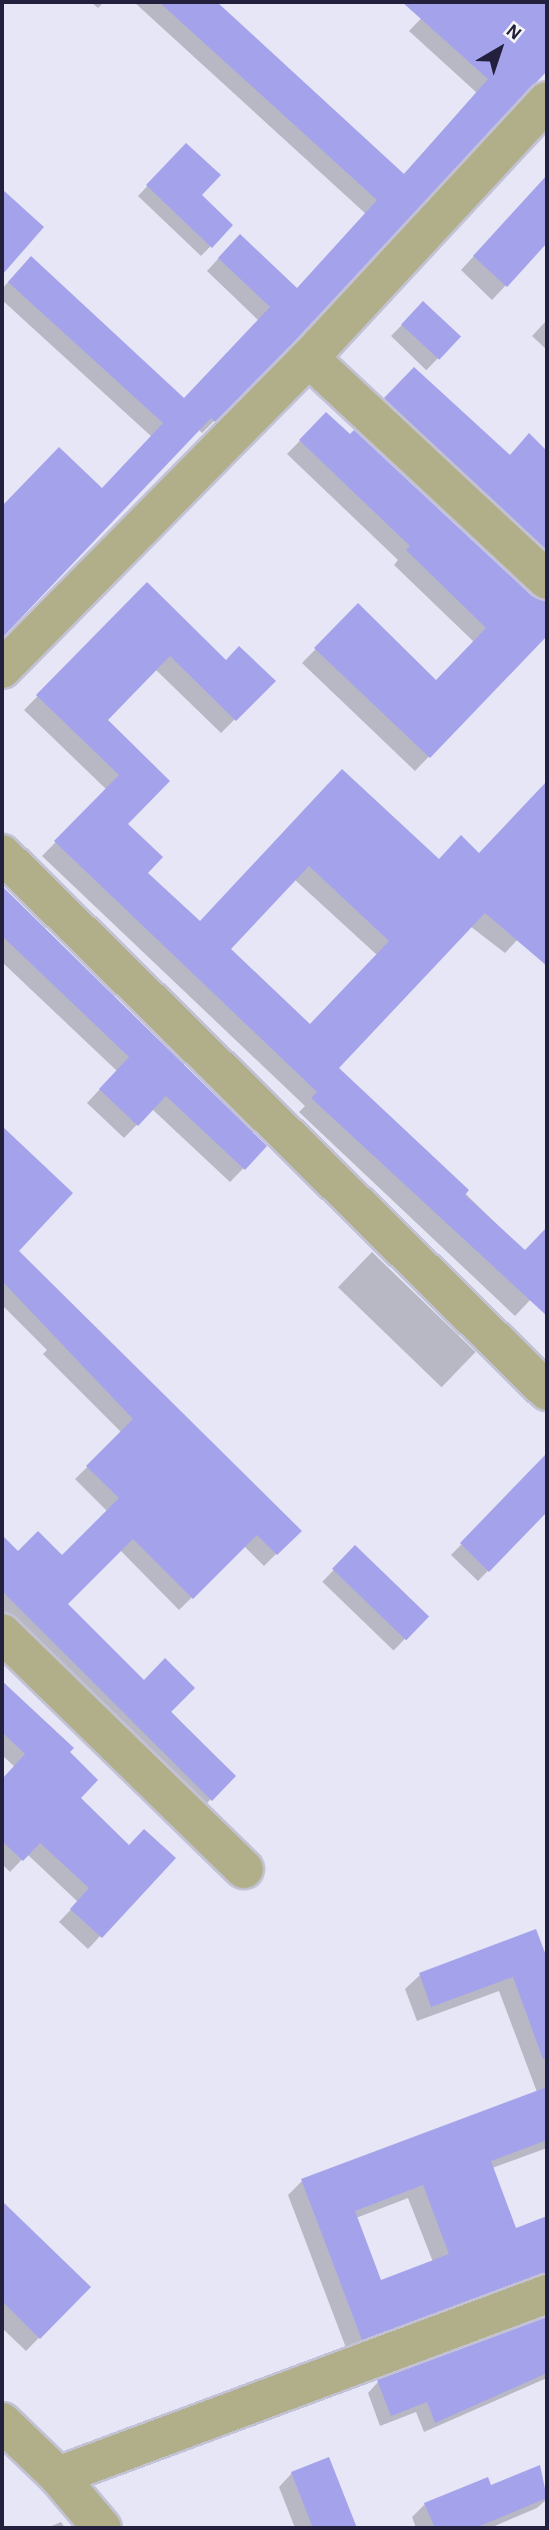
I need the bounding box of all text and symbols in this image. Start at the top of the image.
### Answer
north arrow [465,14,535,84]
text: N [502,21,525,44]

